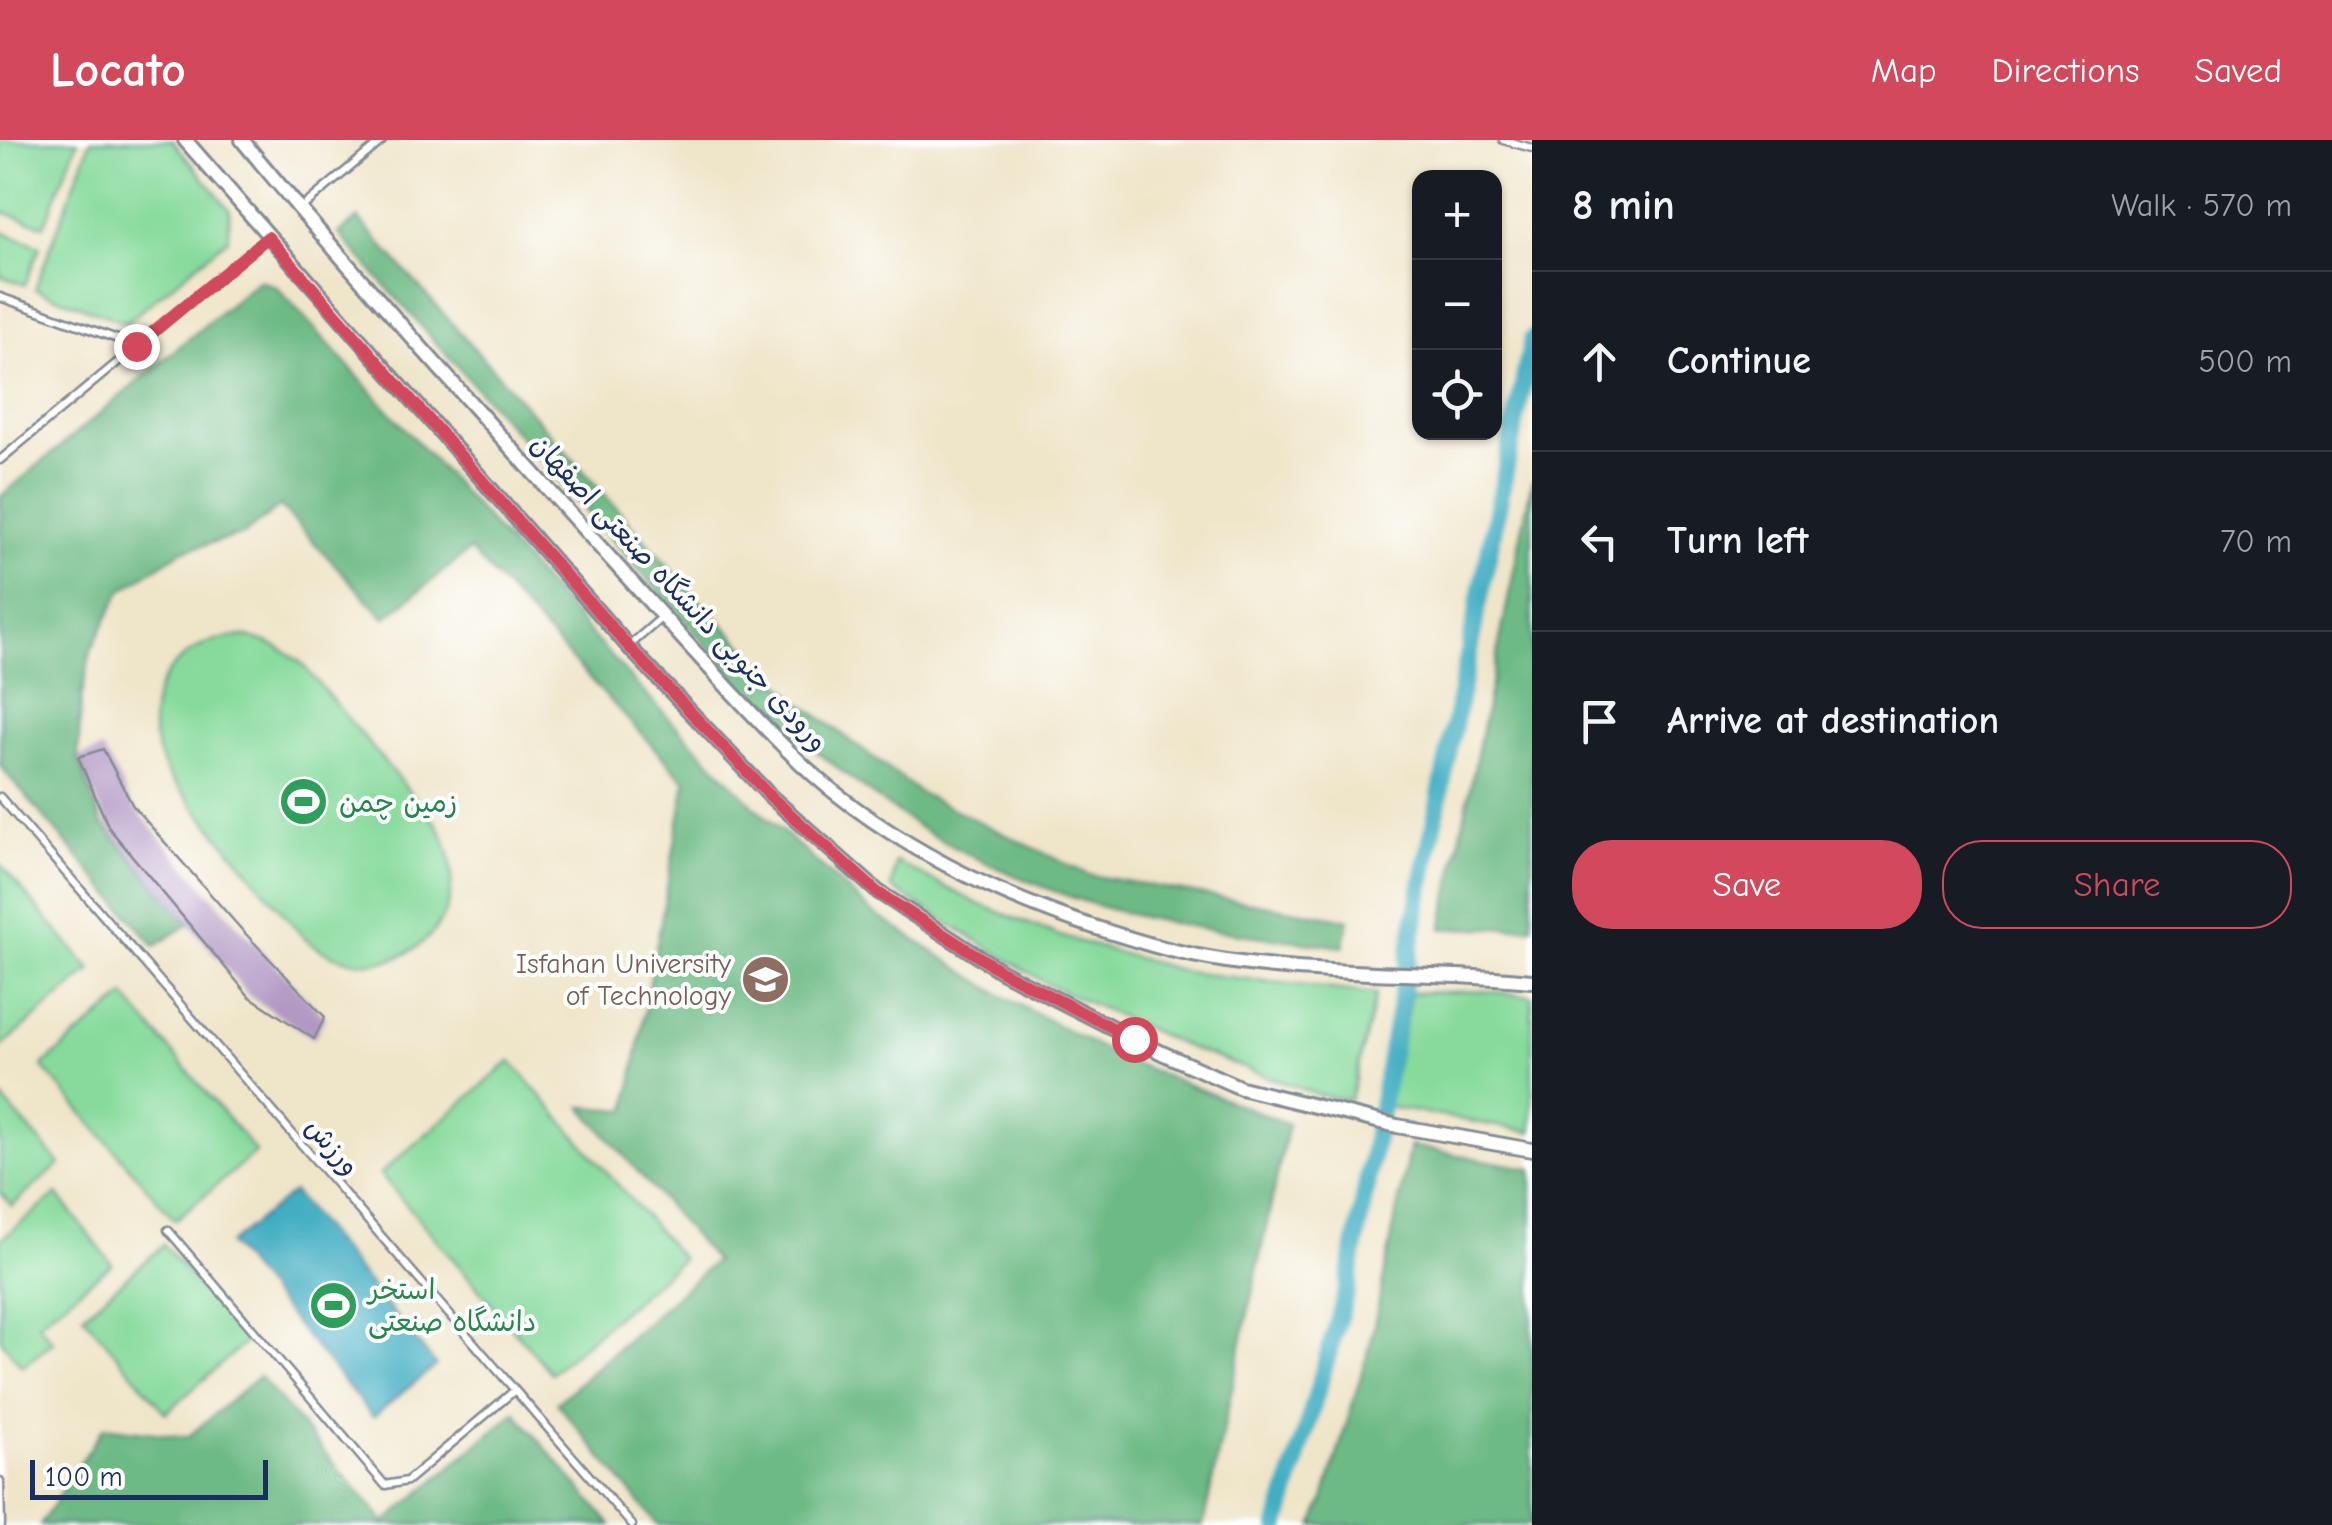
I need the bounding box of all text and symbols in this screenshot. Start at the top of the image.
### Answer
text: Locato [50,43,186,98]
text: Map [1871,50,1937,91]
text: Directions [1992,50,2140,91]
text: Saved [2195,50,2282,91]
map controls [1412,170,1502,440]
button: + [1412,170,1502,260]
text: 8 min [1572,181,1675,230]
text: Walk · 570 m [2111,187,2292,224]
button: − [1412,260,1502,350]
route end [114,324,160,370]
icon: ahead [1572,334,1627,389]
text: Continue [1667,339,1811,383]
text: 500 m [2199,343,2292,380]
button: locate [1412,350,1502,440]
street label: ورودی جنوبی دانشگاه صنعتی اصفهان [523,427,835,759]
icon: left [1572,514,1627,569]
text: Turn left [1667,519,1808,563]
text: 70 m [2220,523,2292,560]
icon: arrive [1572,694,1627,749]
text: Arrive at destination [1667,699,1999,743]
sports icon: زمین چمن [278,776,330,828]
place label: زمین چمن [339,787,458,820]
button: Save [1572,840,1922,929]
button: Share [1942,840,2292,929]
place label: Isfahan University of Technology [516,948,731,1012]
school or university icon: Isfahan University of Technology [740,953,792,1005]
route start [1112,1017,1158,1063]
street label: ورزش [299,1111,366,1182]
place label: استخر دانشگاه صنعتی [366,1274,536,1339]
sports icon: استخر دانشگاه صنعتی [307,1279,359,1331]
scale bar [30,1455,268,1500]
text: 100 m [45,1461,123,1493]

